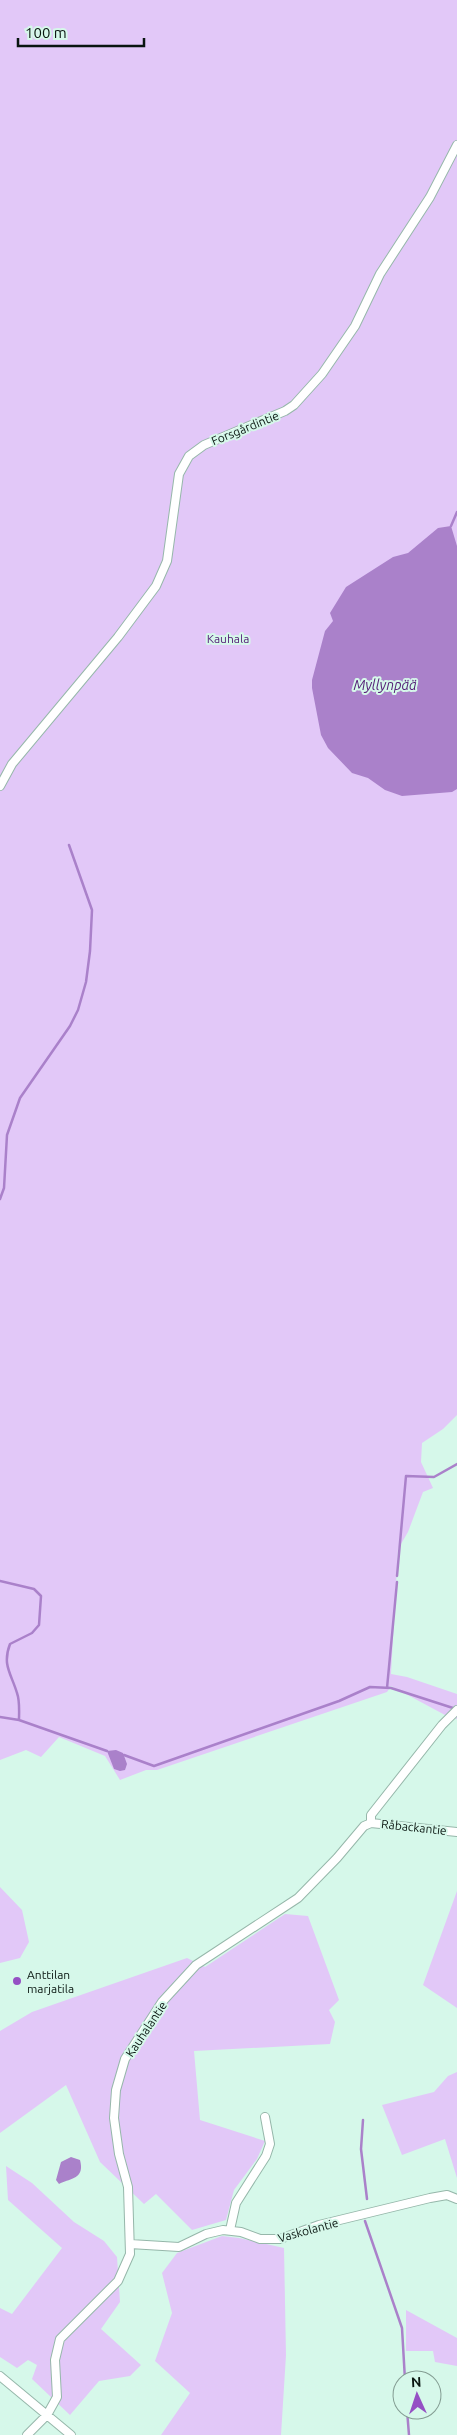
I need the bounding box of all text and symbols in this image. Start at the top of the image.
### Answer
scale bar [18,15,144,47]
text: 100 m [25,24,67,41]
street label: Forsgårdintie [209,409,281,447]
park label: Kauhala [207,632,249,645]
water label: Myllynpää [353,677,417,693]
street label: Råbackantie [381,1817,447,1837]
place label: Anttilan marjatila [27,1968,74,1995]
marker: Anttilan marjatila [11,1975,23,1987]
street label: Kauhalantie [123,1999,169,2059]
street label: Vaskolantie [276,2216,340,2244]
north arrow [392,2370,442,2420]
text: N [411,2374,422,2390]

